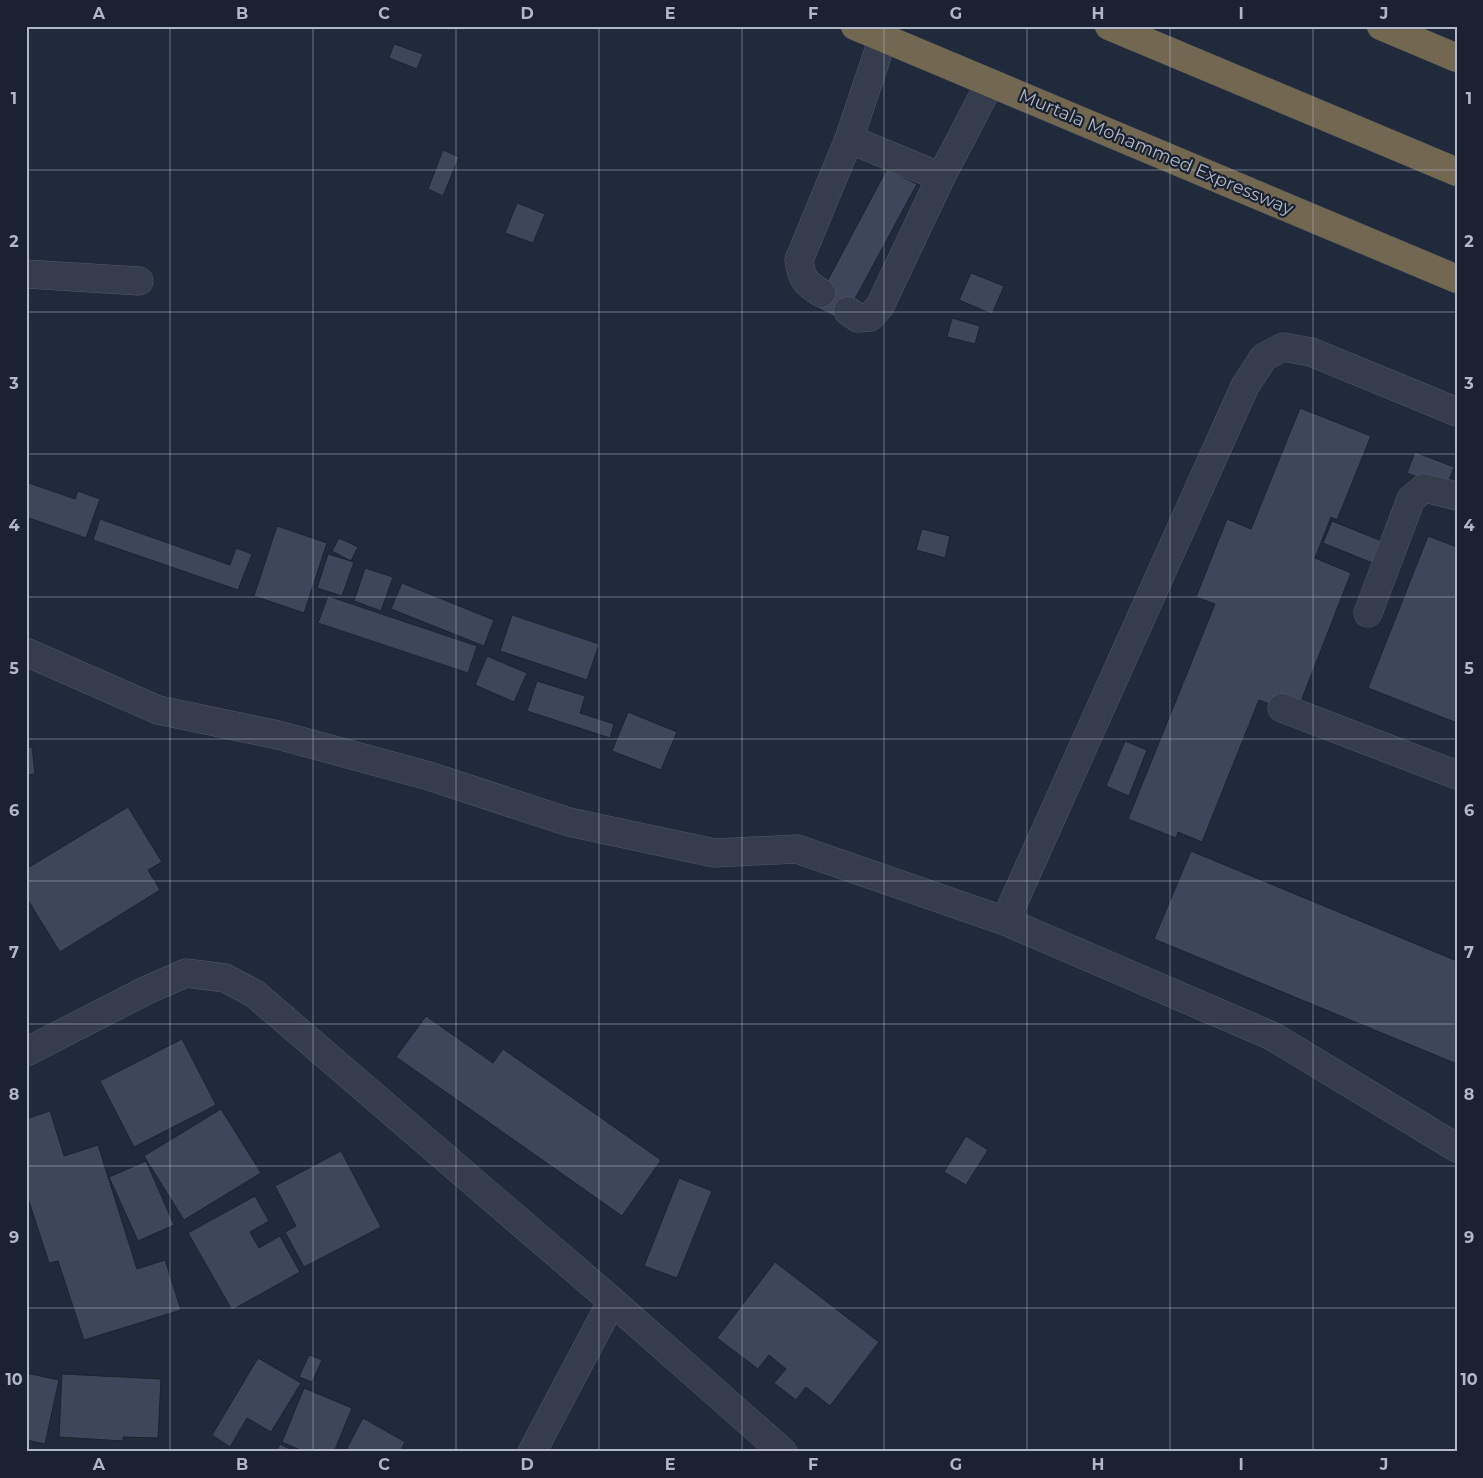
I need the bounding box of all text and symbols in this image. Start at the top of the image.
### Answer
text: A [92,4,106,23]
text: B [236,4,248,23]
text: C [378,4,390,23]
text: D [520,4,534,23]
text: E [665,4,675,23]
text: F [808,4,818,23]
text: G [950,4,962,23]
text: H [1092,4,1104,23]
text: I [1238,4,1244,23]
text: J [1379,4,1388,23]
street label: Murtala Mohammed Expressway [1015,84,1297,220]
text: 1 [11,89,17,108]
text: 1 [1466,89,1472,108]
text: 2 [9,232,19,251]
text: 2 [1464,232,1474,251]
text: 3 [8,374,19,393]
text: 3 [1463,374,1474,393]
text: 4 [8,516,20,535]
text: 4 [1463,516,1475,535]
text: 5 [9,659,19,678]
text: 5 [1464,659,1474,678]
text: 6 [9,801,19,820]
text: 6 [1464,801,1474,820]
text: 7 [9,943,19,962]
text: 7 [1464,943,1474,962]
text: 8 [9,1085,19,1104]
text: 8 [1464,1085,1474,1104]
text: 9 [9,1228,19,1247]
text: 9 [1464,1228,1474,1247]
text: 10 [5,1370,23,1389]
text: 10 [1460,1370,1478,1389]
text: A [92,1455,106,1474]
text: B [236,1455,248,1474]
text: C [378,1455,390,1474]
text: D [520,1455,534,1474]
text: E [665,1455,675,1474]
text: F [808,1455,818,1474]
text: G [950,1455,962,1474]
text: H [1092,1455,1104,1474]
text: I [1238,1455,1244,1474]
text: J [1379,1455,1388,1474]

